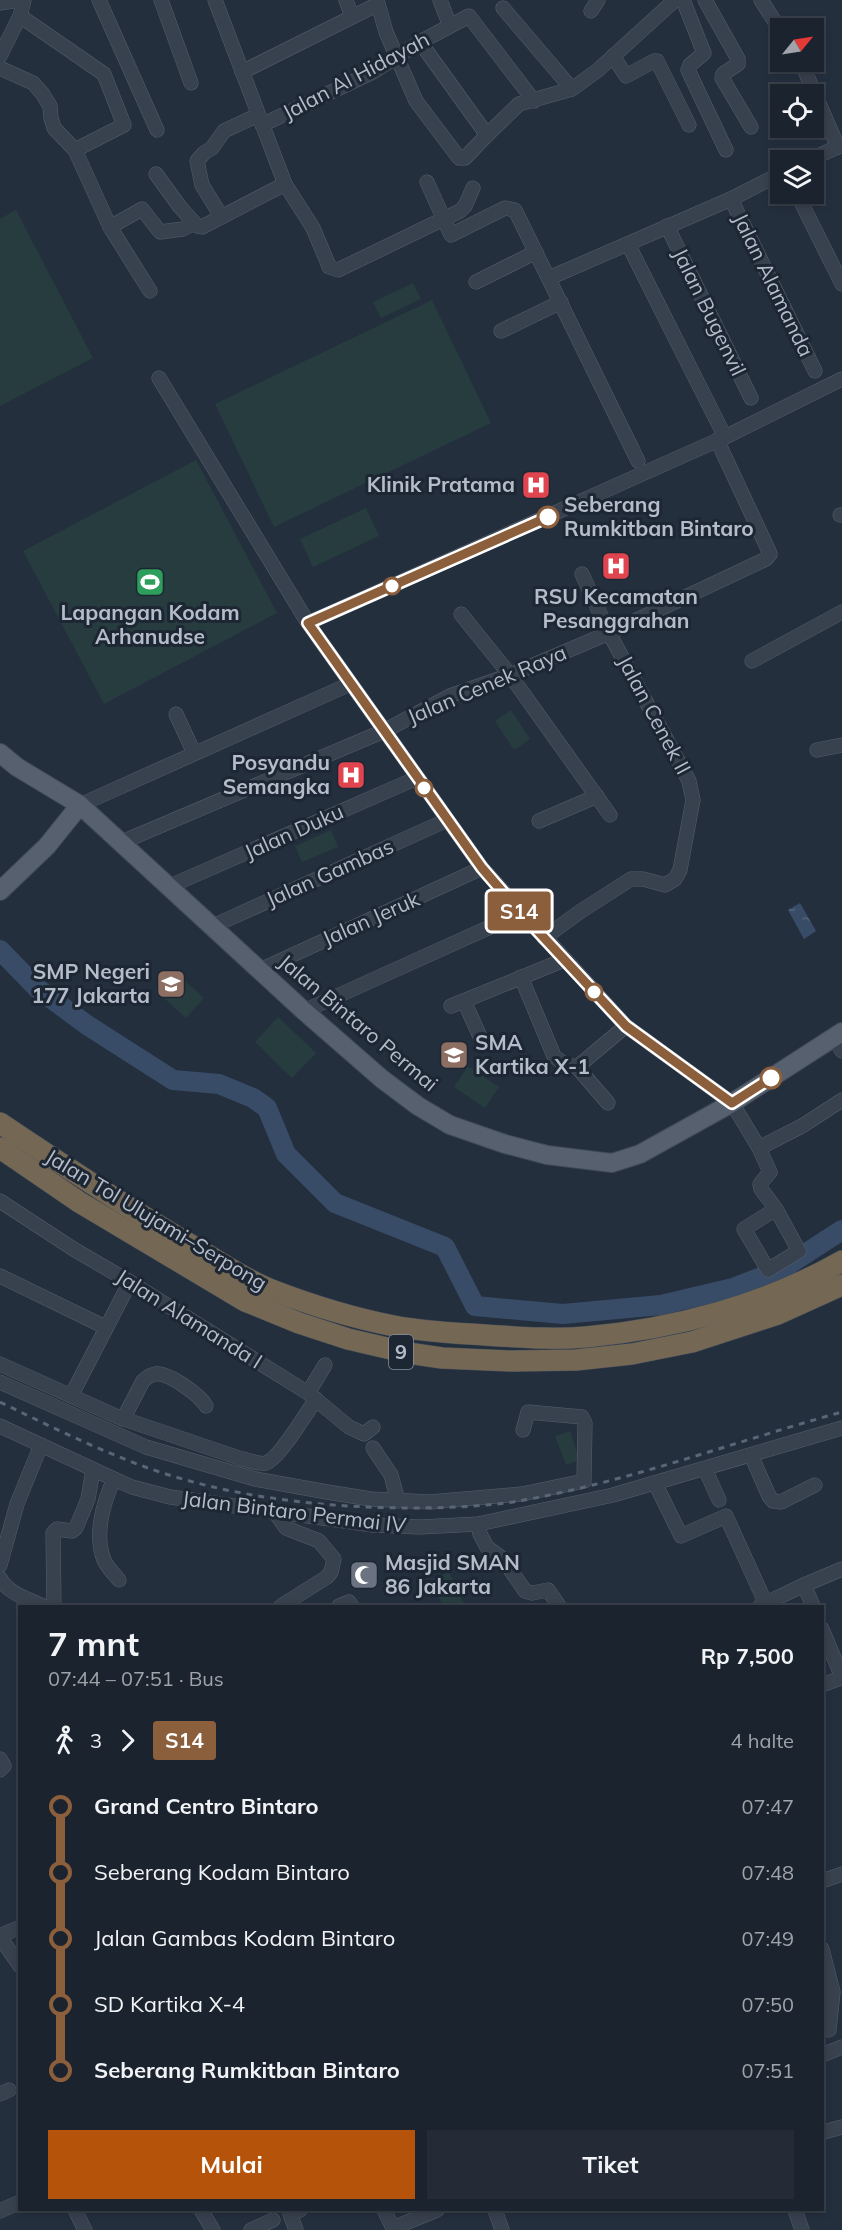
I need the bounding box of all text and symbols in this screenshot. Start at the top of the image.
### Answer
north arrow [770,18,824,72]
map controls [770,18,824,204]
street label: Jalan Al Hidayah [278,25,434,125]
button: locate [770,84,824,138]
button: layers [770,150,824,204]
street label: Jalan Alamanda [728,209,820,361]
street label: Jalan Bugenvil [668,244,752,380]
hospital icon: Klinik Pratama [520,469,552,501]
place label: Klinik Pratama [367,471,515,497]
place label: Seberang Rumkitban Bintaro [564,491,754,541]
marker: Seberang Rumkitban Bintaro [537,506,559,528]
hospital icon: RSU Kecamatan Pesanggrahan [600,550,632,582]
sports icon: Lapangan Kodam Arhanudse [134,566,166,598]
unlabelled marker [383,577,401,595]
place label: RSU Kecamatan Pesanggrahan [534,583,698,633]
place label: Lapangan Kodam Arhanudse [60,599,240,649]
street label: Jalan Cenek Raya [403,639,570,729]
street label: Jalan Cenek II [613,651,697,778]
place label: Posyandu Semangka [223,749,330,799]
hospital icon: Posyandu Semangka [335,759,367,791]
unlabelled marker [415,779,433,797]
street label: Jalan Duku [240,798,347,864]
street label: Jalan Gambas [262,832,397,912]
street label: Jalan Jeruk [318,885,423,951]
line badge: S14 [484,892,554,930]
text: S14 [500,898,538,924]
street label: Jalan Bintaro Permai [274,948,443,1096]
place label: SMP Negeri 177 Jakarta [31,958,150,1008]
school or university icon: SMP Negeri 177 Jakarta [155,968,187,1000]
unlabelled marker [585,983,603,1001]
place label: SMA Kartika X-1 [475,1029,590,1079]
school or university icon: SMA Kartika X-1 [438,1039,470,1071]
unlabelled marker [760,1067,782,1089]
street label: Jalan Tol Ulujami–Serpong [41,1143,272,1296]
street label: Jalan Alamanda I [112,1263,267,1374]
road number: 9 [389,1335,413,1369]
street label: Jalan Bintaro Permai IV [181,1484,408,1538]
place label: Masjid SMAN 86 Jakarta [385,1549,520,1599]
mosque icon: Masjid SMAN 86 Jakarta [348,1559,380,1591]
text: 7 mnt [48,1623,139,1664]
text: Rp 7,500 [701,1642,794,1670]
text: 07:44 – 07:51 · Bus [48,1666,224,1691]
icon: walk [48,1724,81,1757]
icon: forward [111,1724,144,1757]
text: S14 [165,1727,204,1753]
text: 3 [90,1728,102,1753]
text: 4 halte [731,1728,794,1753]
text: Grand Centro Bintaro [94,1792,319,1820]
text: 07:47 [741,1794,794,1819]
text: Seberang Kodam Bintaro [94,1858,350,1886]
text: 07:48 [741,1860,794,1885]
text: Jalan Gambas Kodam Bintaro [94,1924,395,1952]
text: 07:49 [741,1926,794,1951]
text: SD Kartika X-4 [94,1990,245,2018]
text: 07:50 [741,1992,794,2017]
text: Seberang Rumkitban Bintaro [94,2056,400,2084]
text: 07:51 [741,2058,794,2083]
button: Mulai [48,2130,415,2199]
button: Tiket [427,2130,794,2199]

